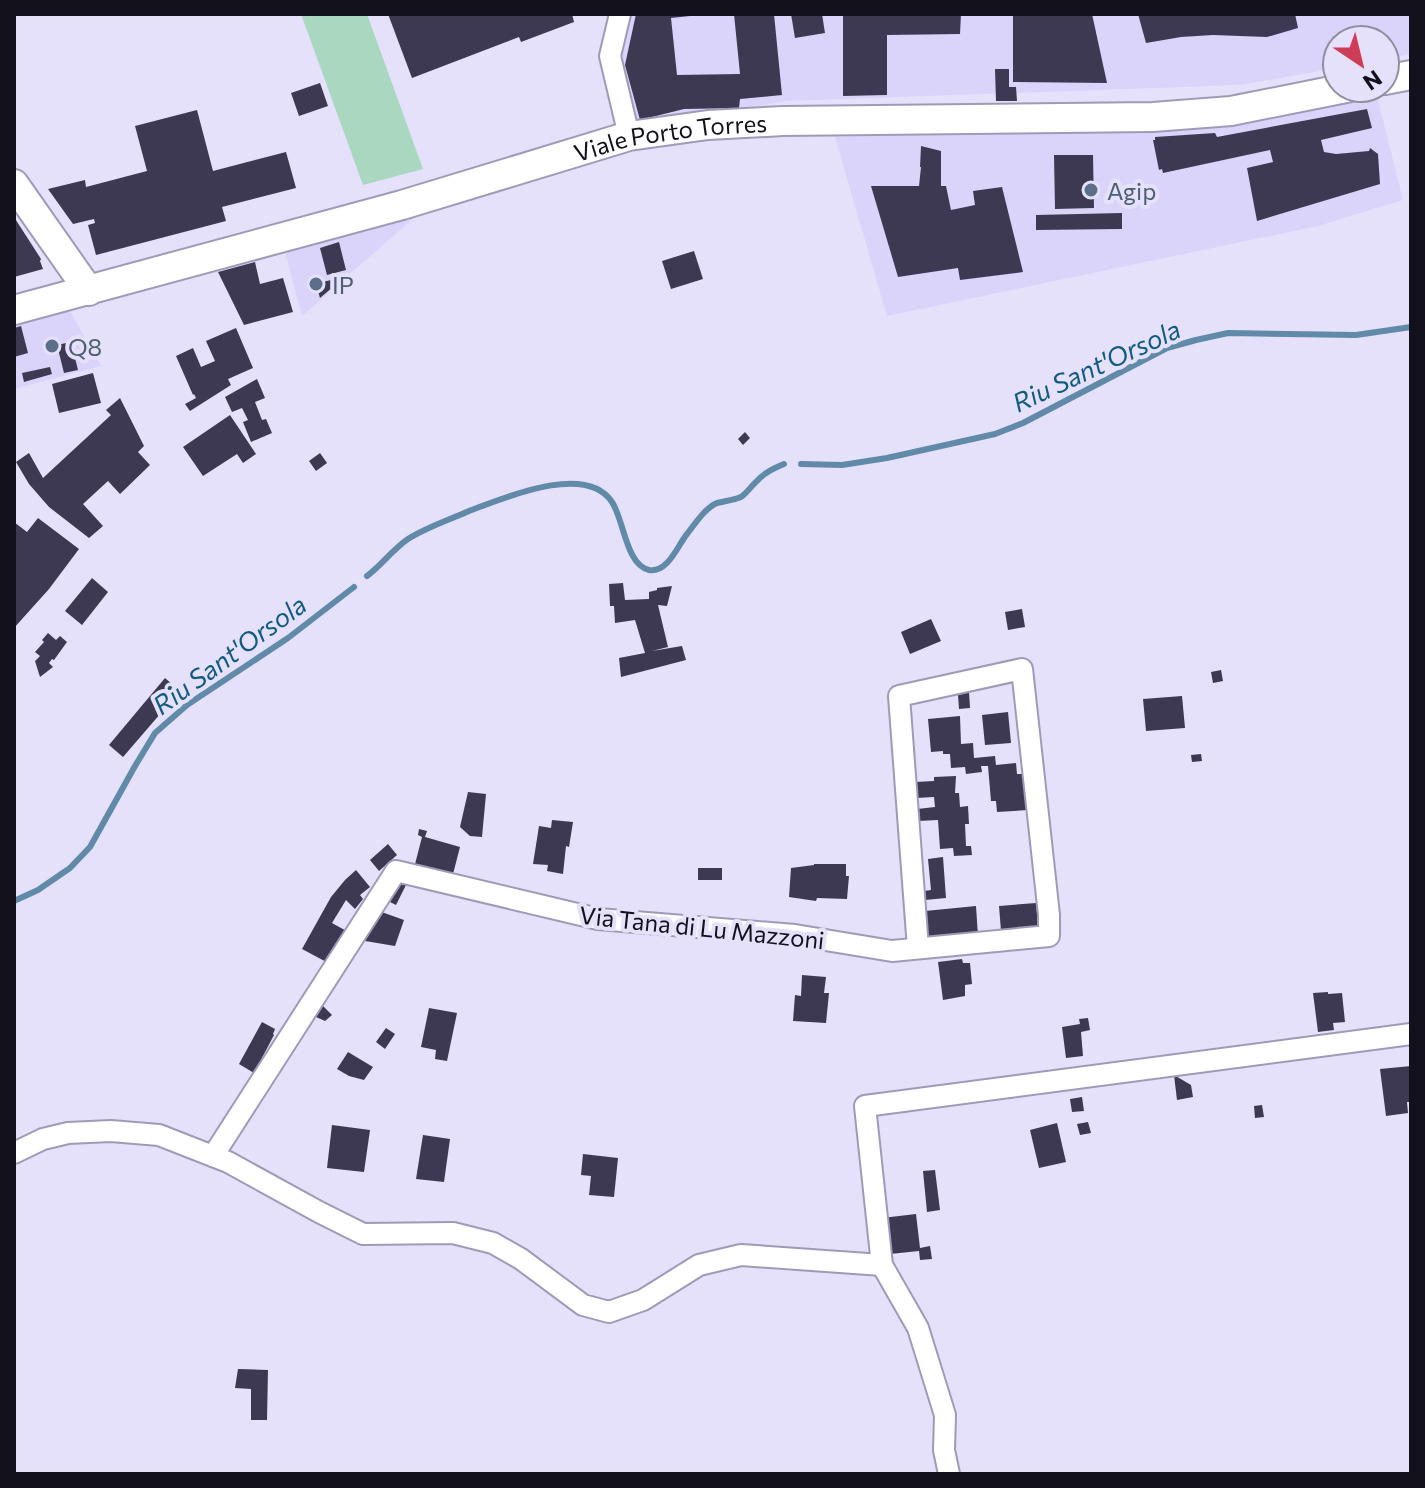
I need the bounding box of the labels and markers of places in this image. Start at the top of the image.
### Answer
place label: Agip [1107,176,1156,205]
marker: Agip [1082,181,1100,199]
place label: IP [332,270,354,299]
marker: IP [307,275,325,293]
place label: Q8 [68,332,102,361]
marker: Q8 [43,337,61,355]

